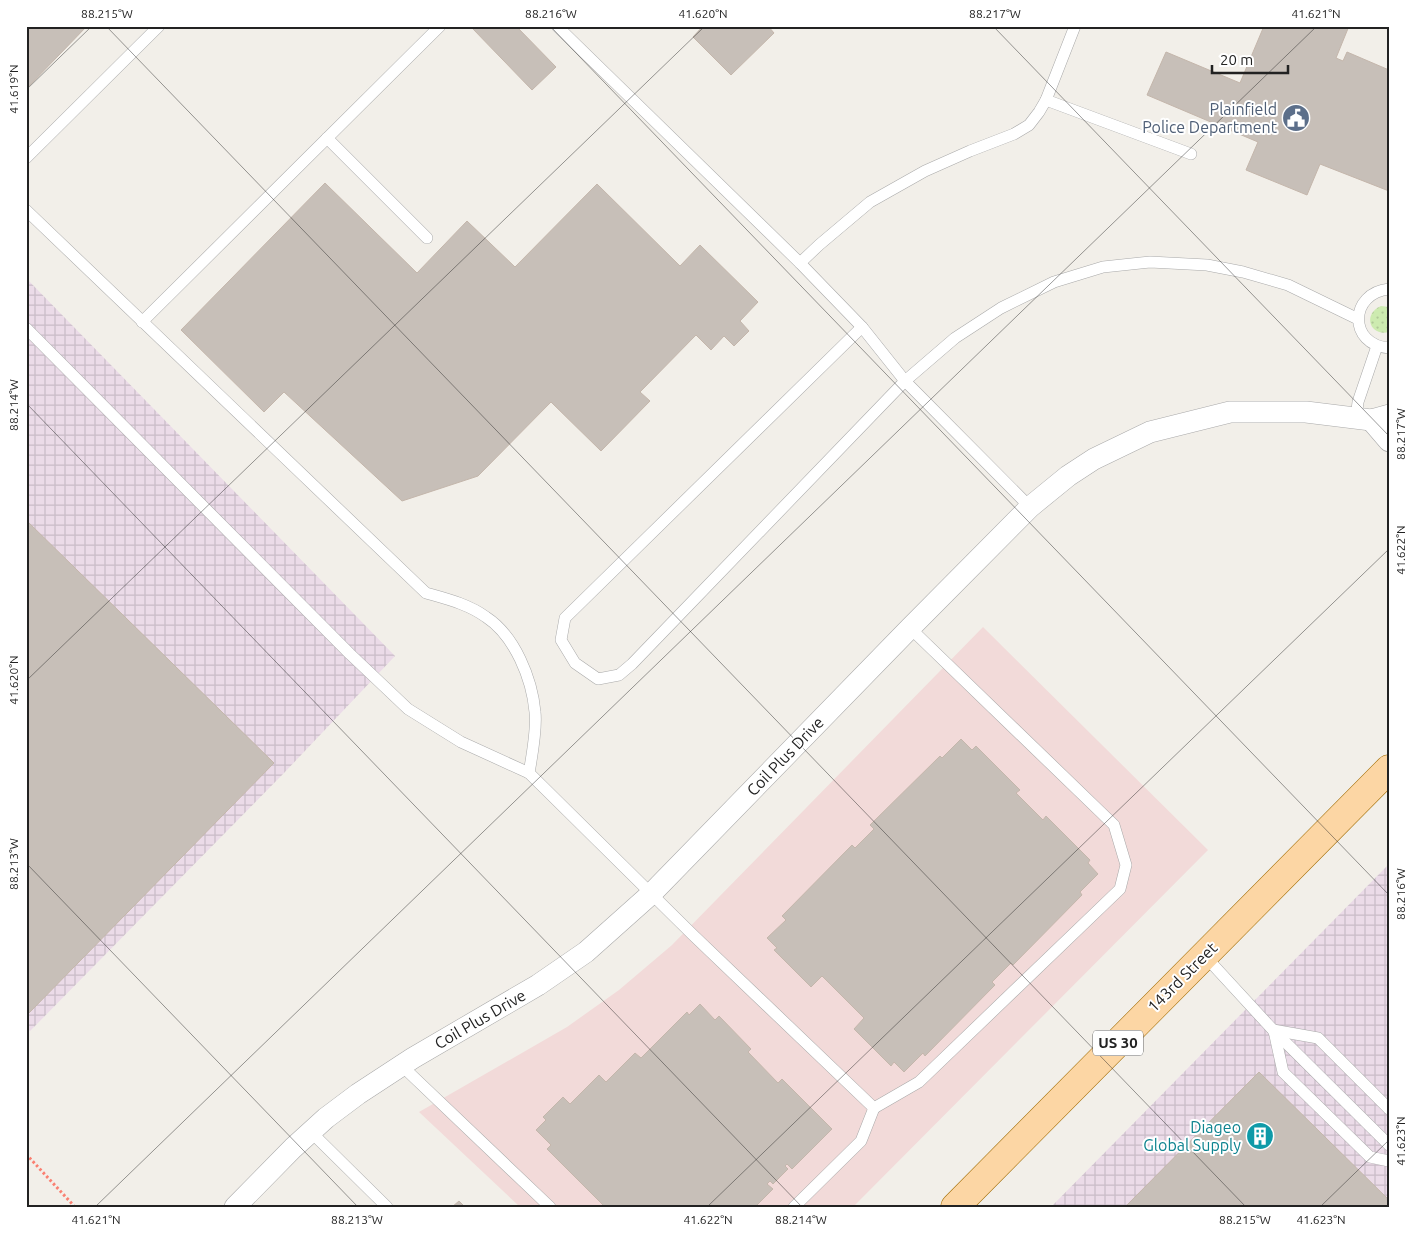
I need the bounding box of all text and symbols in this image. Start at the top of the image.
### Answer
text: 88.215°W [81,7,133,20]
text: 88.216°W [525,7,577,20]
text: 41.620°N [678,7,728,20]
text: 88.217°W [969,7,1021,20]
text: 41.621°N [1291,7,1341,20]
scale bar [1212,42,1289,74]
text: 20 m [1220,51,1253,68]
text: 41.619°N [7,64,20,114]
place label: Plainfield Police Department [1142,100,1278,136]
public building icon: Plainfield Police Department [1281,103,1311,133]
text: 88.214°W [7,379,20,431]
text: 88.217°W [1394,408,1407,460]
text: 41.622°N [1394,525,1407,575]
text: 41.620°N [7,655,20,705]
street label: Coil Plus Drive [743,713,827,799]
text: 88.213°W [7,838,20,890]
text: 88.216°W [1394,868,1407,920]
street label: 143rd Street [1144,938,1221,1015]
street label: Coil Plus Drive [431,986,529,1052]
road number: US 30 [1093,1030,1143,1056]
text: 41.623°N [1394,1116,1407,1166]
place label: Diageo Global Supply [1143,1118,1241,1154]
building icon: Diageo Global Supply [1245,1121,1275,1151]
text: 41.621°N [71,1213,121,1226]
text: 88.213°W [331,1213,383,1226]
text: 41.622°N [683,1213,733,1226]
text: 88.214°W [775,1213,827,1226]
text: 88.215°W [1219,1213,1271,1226]
text: 41.623°N [1296,1213,1346,1226]

